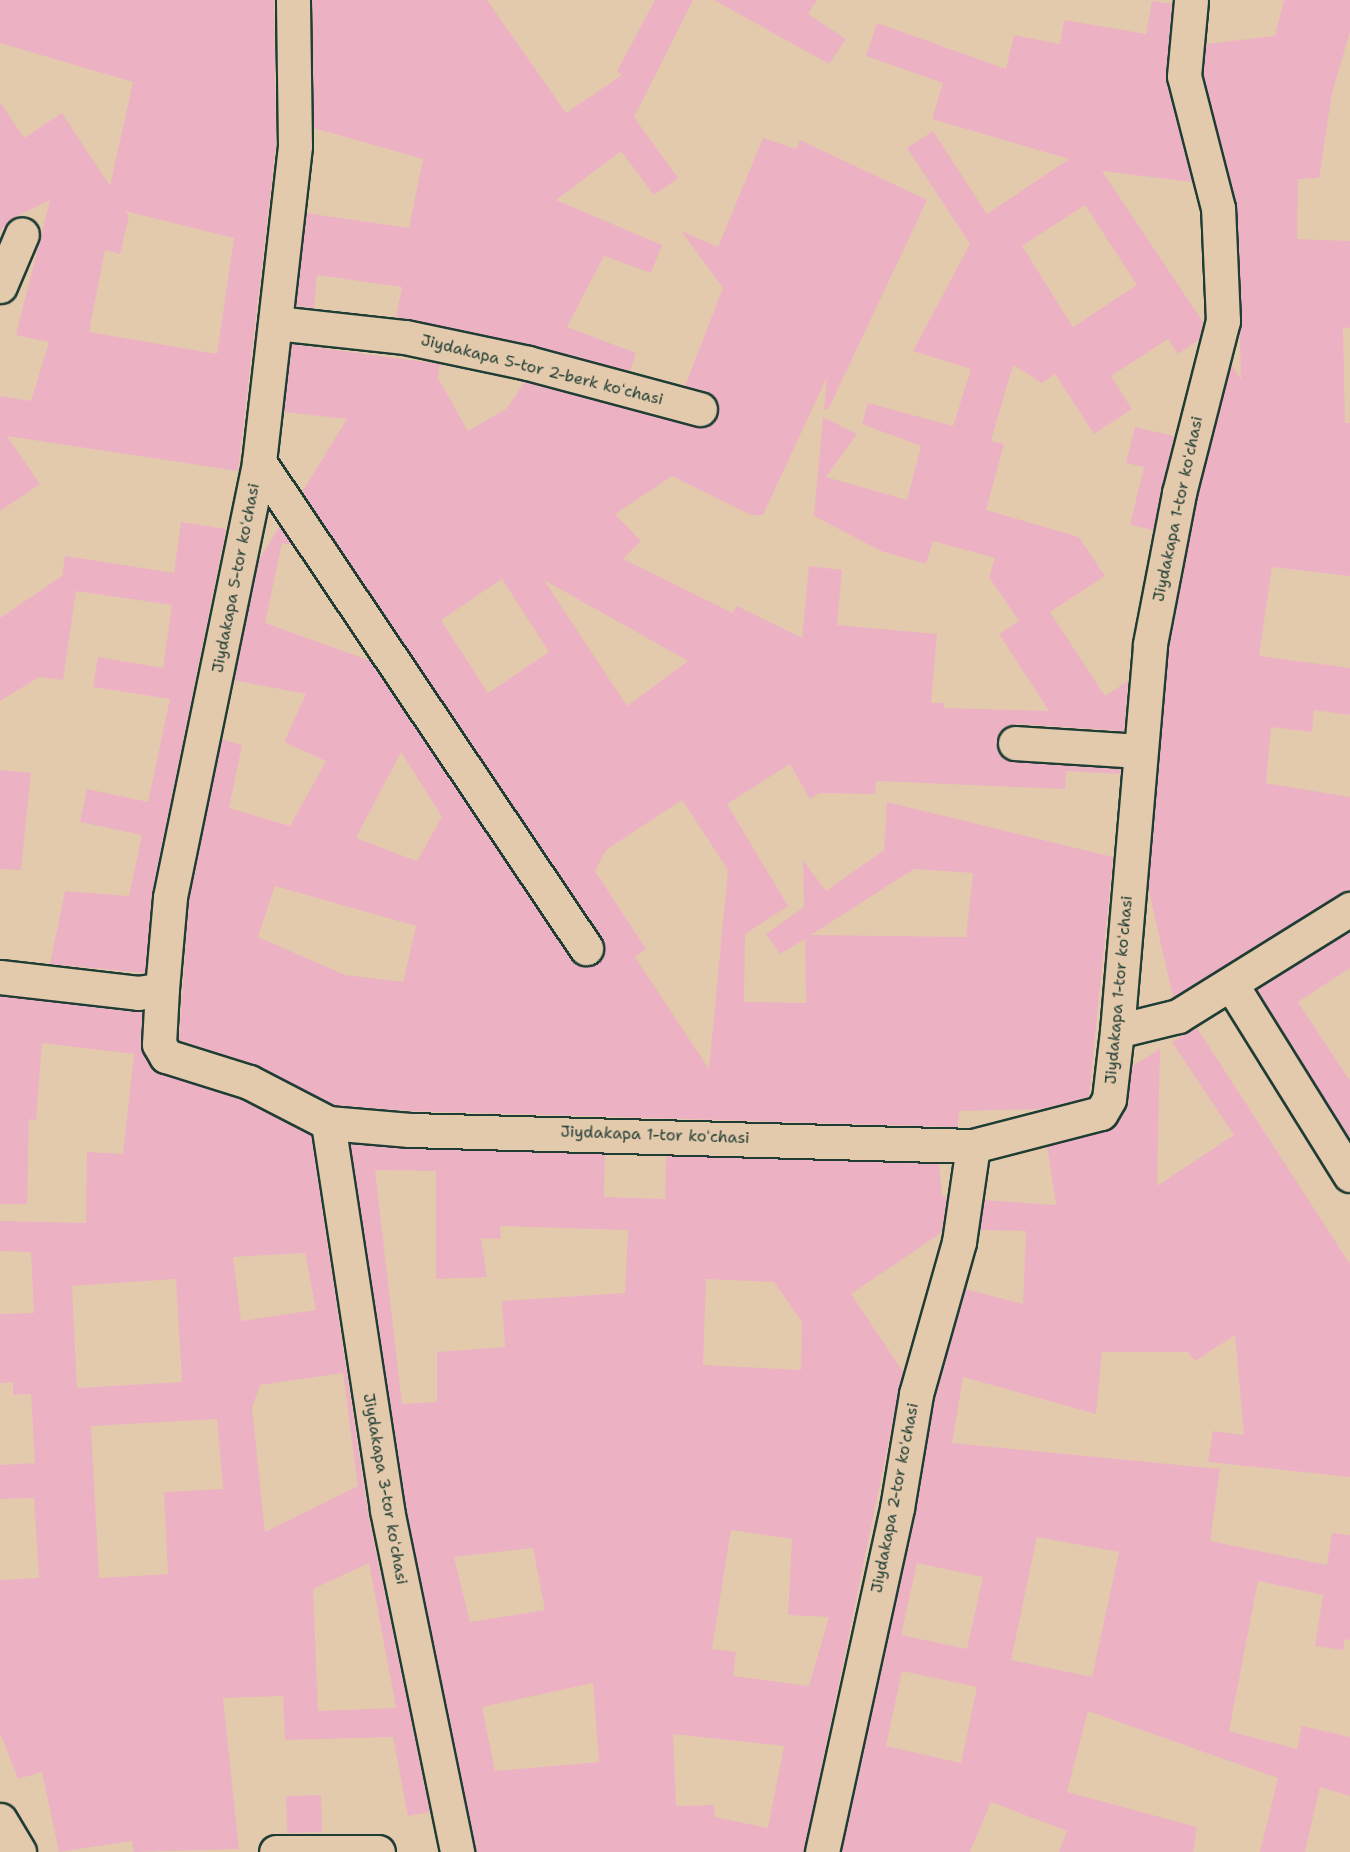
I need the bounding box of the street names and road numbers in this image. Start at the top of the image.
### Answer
street label: Jiydakapa 5-tor 2-berk koʻchasi [419,331,665,409]
street label: Jiydakapa 1-tor koʻchasi [1149,414,1207,604]
street label: Jiydakapa 5-tor koʻchasi [208,481,264,675]
street label: Jiydakapa 1-tor koʻchasi [1101,895,1137,1085]
street label: Jiydakapa 1-tor koʻchasi [560,1122,750,1148]
street label: Jiydakapa 3-tor koʻchasi [359,1392,411,1586]
street label: Jiydakapa 2-tor koʻchasi [867,1401,923,1595]

